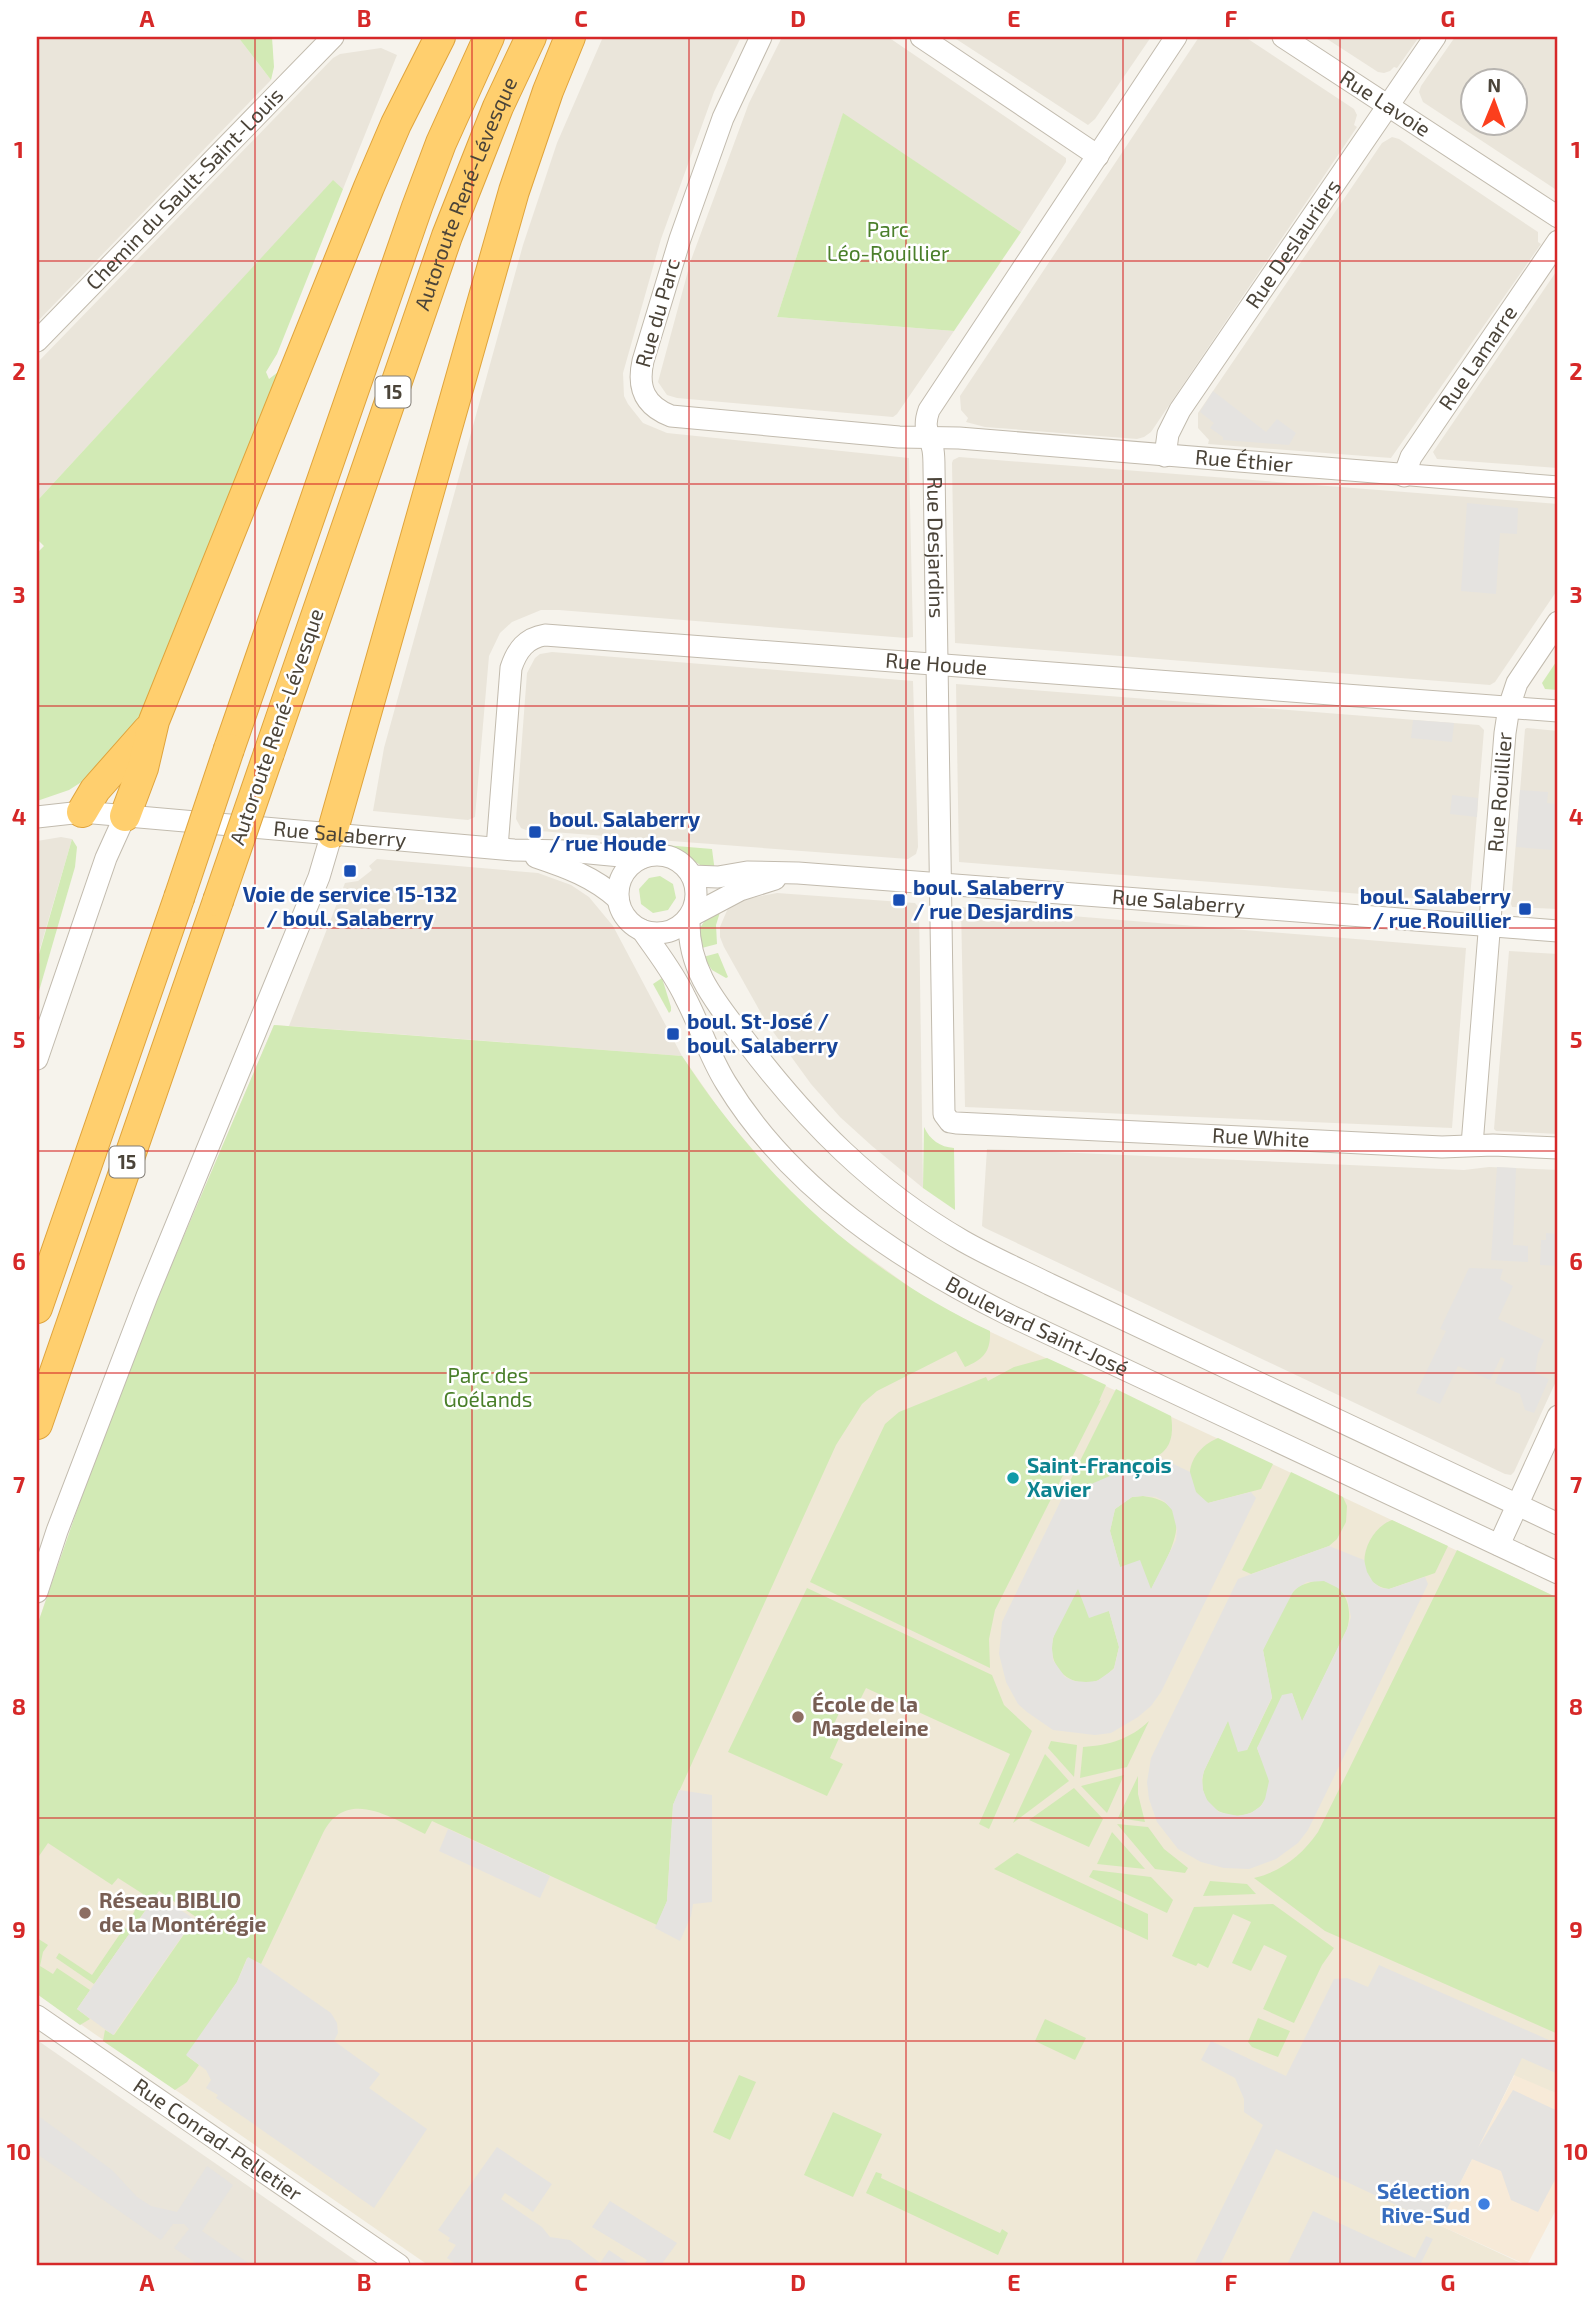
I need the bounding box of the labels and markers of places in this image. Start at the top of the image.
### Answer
place label: boul. Salaberry / rue Houde [549,806,700,855]
marker: boul. Salaberry / rue Houde [527,824,543,840]
marker: Voie de service 15-132 / boul. Salaberry [342,863,358,879]
place label: boul. Salaberry / rue Desjardins [913,874,1073,923]
place label: Voie de service 15-132 / boul. Salaberry [243,881,457,931]
place label: boul. Salaberry / rue Rouillier [1360,883,1511,932]
marker: boul. Salaberry / rue Desjardins [891,892,907,908]
marker: boul. Salaberry / rue Rouillier [1517,901,1533,917]
place label: boul. St-José / boul. Salaberry [687,1008,838,1058]
marker: boul. St-José / boul. Salaberry [665,1026,681,1042]
place label: Saint-François Xavier [1027,1452,1172,1501]
marker: Saint-François Xavier [1005,1470,1021,1486]
place label: École de la Magdeleine [812,1691,929,1740]
marker: École de la Magdeleine [790,1709,806,1725]
place label: Réseau BIBLIO de la Montérégie [99,1887,267,1936]
marker: Réseau BIBLIO de la Montérégie [77,1905,93,1921]
place label: Sélection Rive-Sud [1377,2178,1470,2227]
marker: Sélection Rive-Sud [1476,2196,1492,2212]

